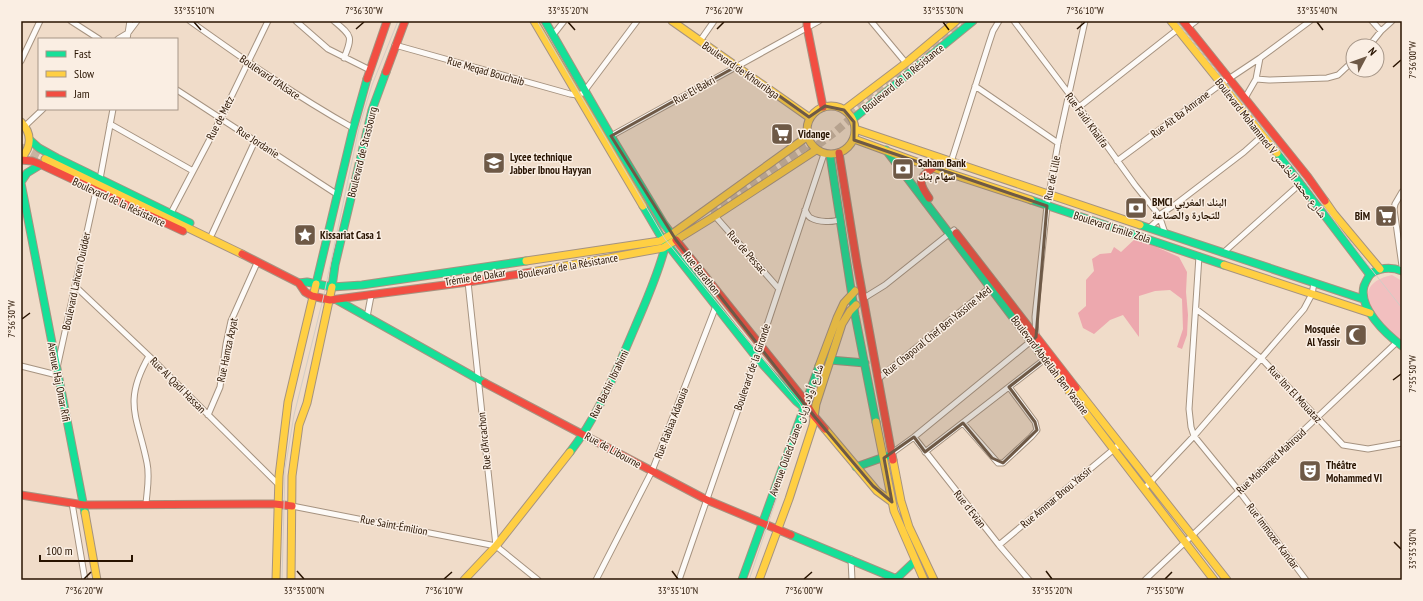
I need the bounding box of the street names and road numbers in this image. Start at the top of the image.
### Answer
street label: Boulevard de Khouribga [700,38,782,102]
street label: Boulevard de la Résistance [859,40,947,115]
street label: Boulevard d'Alsace [237,52,303,103]
street label: Rue Meqad Bouchaib [446,53,526,89]
street label: Rue El Bakri [671,73,717,107]
street label: Boulevard Mohammed V شارع محمد الخامس [1212,75,1330,221]
street label: Rue Aït Ba Amrane [1148,87,1213,141]
street label: Rue Faidi Khalifa [1062,90,1112,150]
street label: Rue de Metz [203,94,237,142]
street label: Boulevard de Strasbourg [344,105,380,199]
street label: Rue Jordanie [234,123,282,161]
street label: Rue de Lille [1041,154,1063,202]
street label: Boulevard de la Résistance [70,174,168,230]
street label: Boulevard Emile Zola [1072,208,1152,246]
street label: Rue de Pessac [724,227,770,277]
street label: Boulevard Lahcen Ouidder [59,231,93,331]
street label: Rue Barathon [680,249,724,297]
street label: Boulevard de la Résistance [517,250,619,282]
street label: Trémie de Dakar [444,265,506,289]
street label: Rue Chaporal Chef Ben Yassine Med [880,283,994,379]
street label: Boulevard Abdellah Ben Yassine [1008,313,1092,418]
street label: Rue Hamza Azyat [213,317,241,383]
street label: Boulevard de la Gironde [731,321,774,412]
street label: Avenue Haj Omar Rifi [44,341,74,423]
street label: Rue Bachir Ibrahimi [586,347,632,421]
street label: Rue Al Qadi Hassan [147,354,209,416]
street label: Avenue Ouled Ziane شارع أولاد زيان [766,362,826,498]
street label: Rue Ibn El Mouataz [1265,362,1325,426]
street label: Rue Rabiaa Adaouia [651,385,691,461]
street label: Rue d'Arcachon [474,412,494,470]
street label: Rue Mohamed Mahroud [1233,425,1309,497]
street label: Rue de Libourne [582,429,644,471]
street label: Rue Ammar Bnou Yassir [1017,463,1095,531]
street label: Rue d'Evian [951,487,989,531]
street label: Rue Immozer Kandar [1244,500,1302,572]
street label: Rue Saint-Émilion [359,512,429,538]

